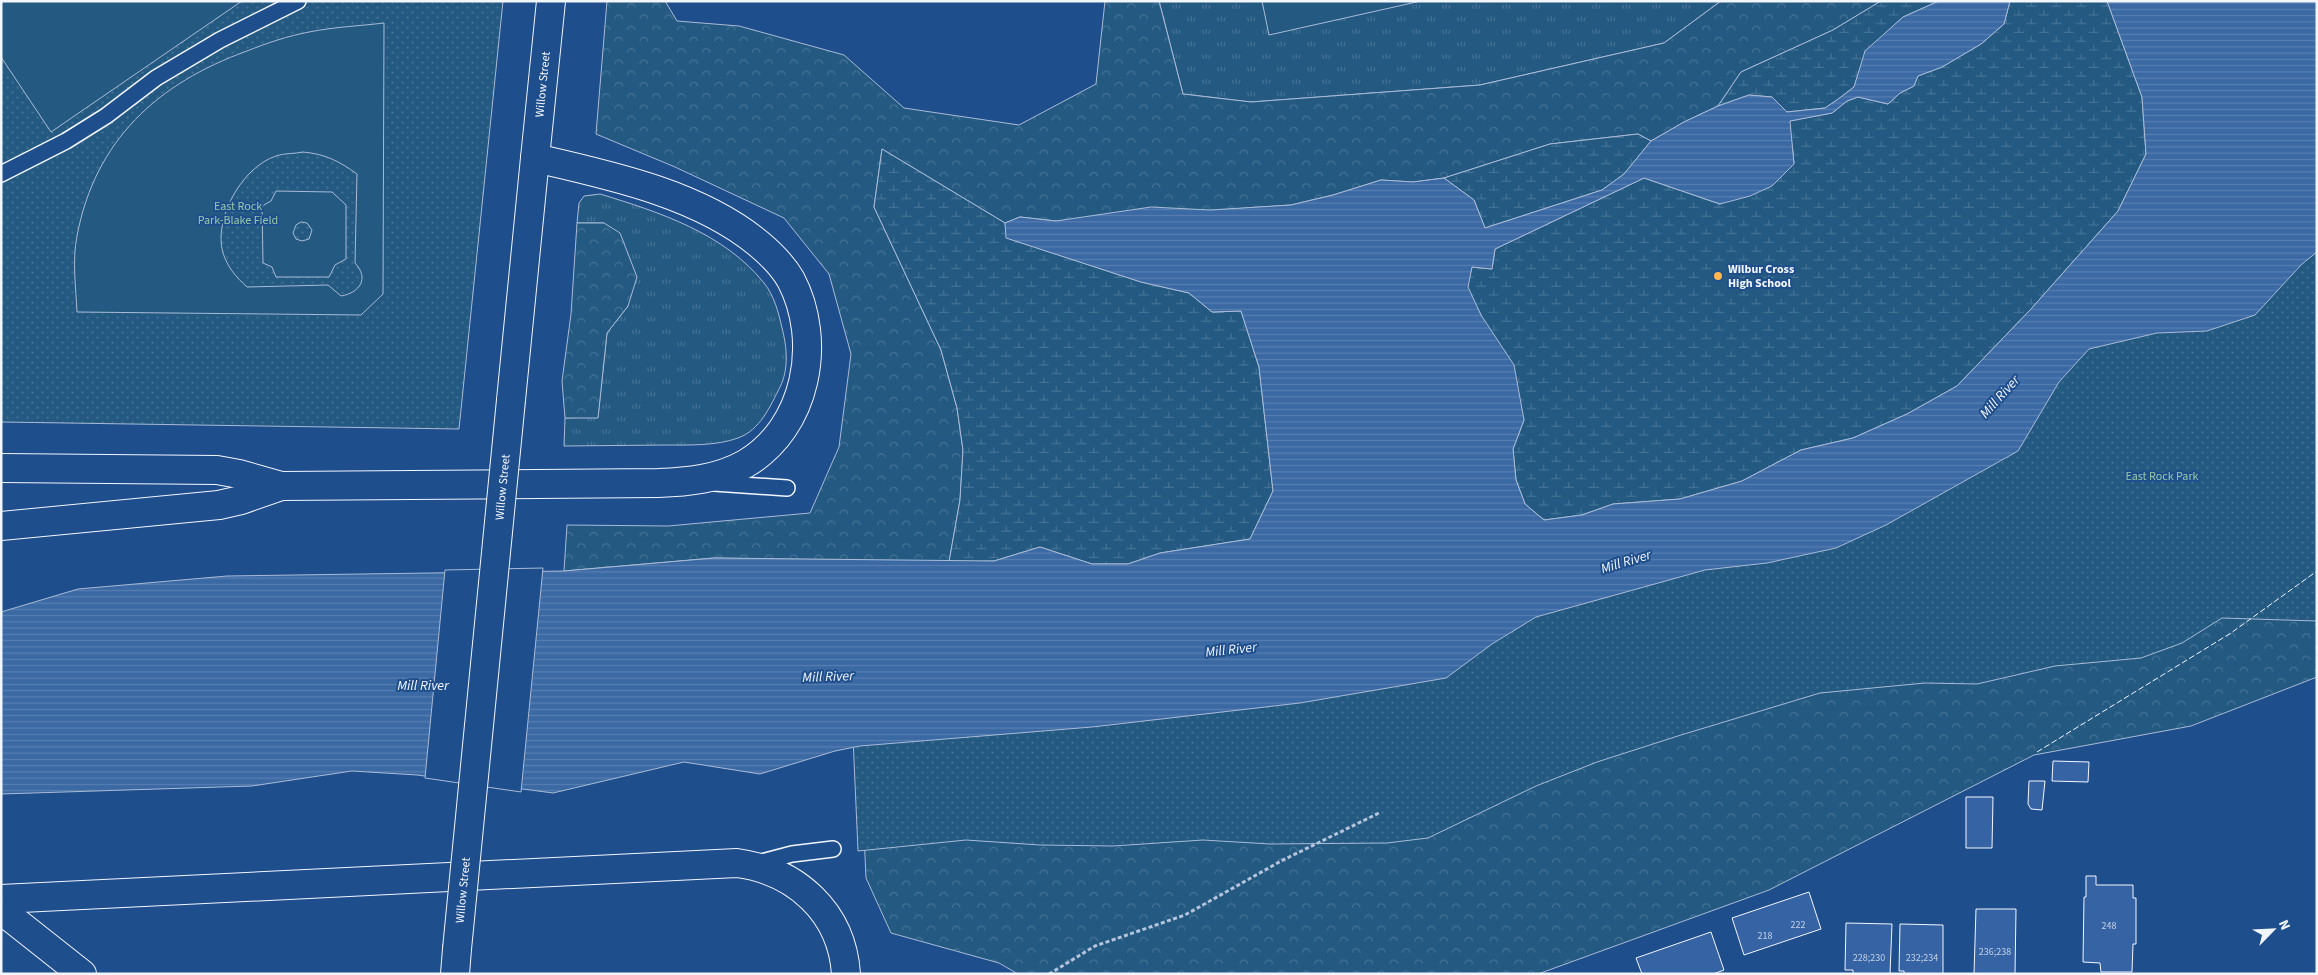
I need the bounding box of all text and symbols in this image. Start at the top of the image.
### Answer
street label: Willow Street [531,51,554,118]
park label: East Rock Park-Blake Field [198,198,278,229]
place label: Wilbur Cross High School [1728,261,1794,292]
marker: Wilbur Cross High School [1712,270,1724,282]
water label: Mill River [1975,370,2026,423]
street label: Willow Street [491,453,514,521]
park label: East Rock Park [2125,468,2199,485]
water label: Mill River [1598,545,1655,579]
water label: Mill River [1204,637,1259,663]
water label: Mill River [802,666,855,688]
water label: Mill River [397,676,450,696]
street label: Willow Street [451,857,474,924]
north arrow [2248,905,2298,955]
text: N [2273,917,2295,933]
house number: 222 [1791,918,1805,932]
house number: 248 [2102,919,2116,933]
house number: 218 [1758,929,1772,943]
house number: 236;238 [1979,945,2011,959]
house number: 228;230 [1853,951,1885,965]
house number: 232;234 [1906,951,1938,965]

